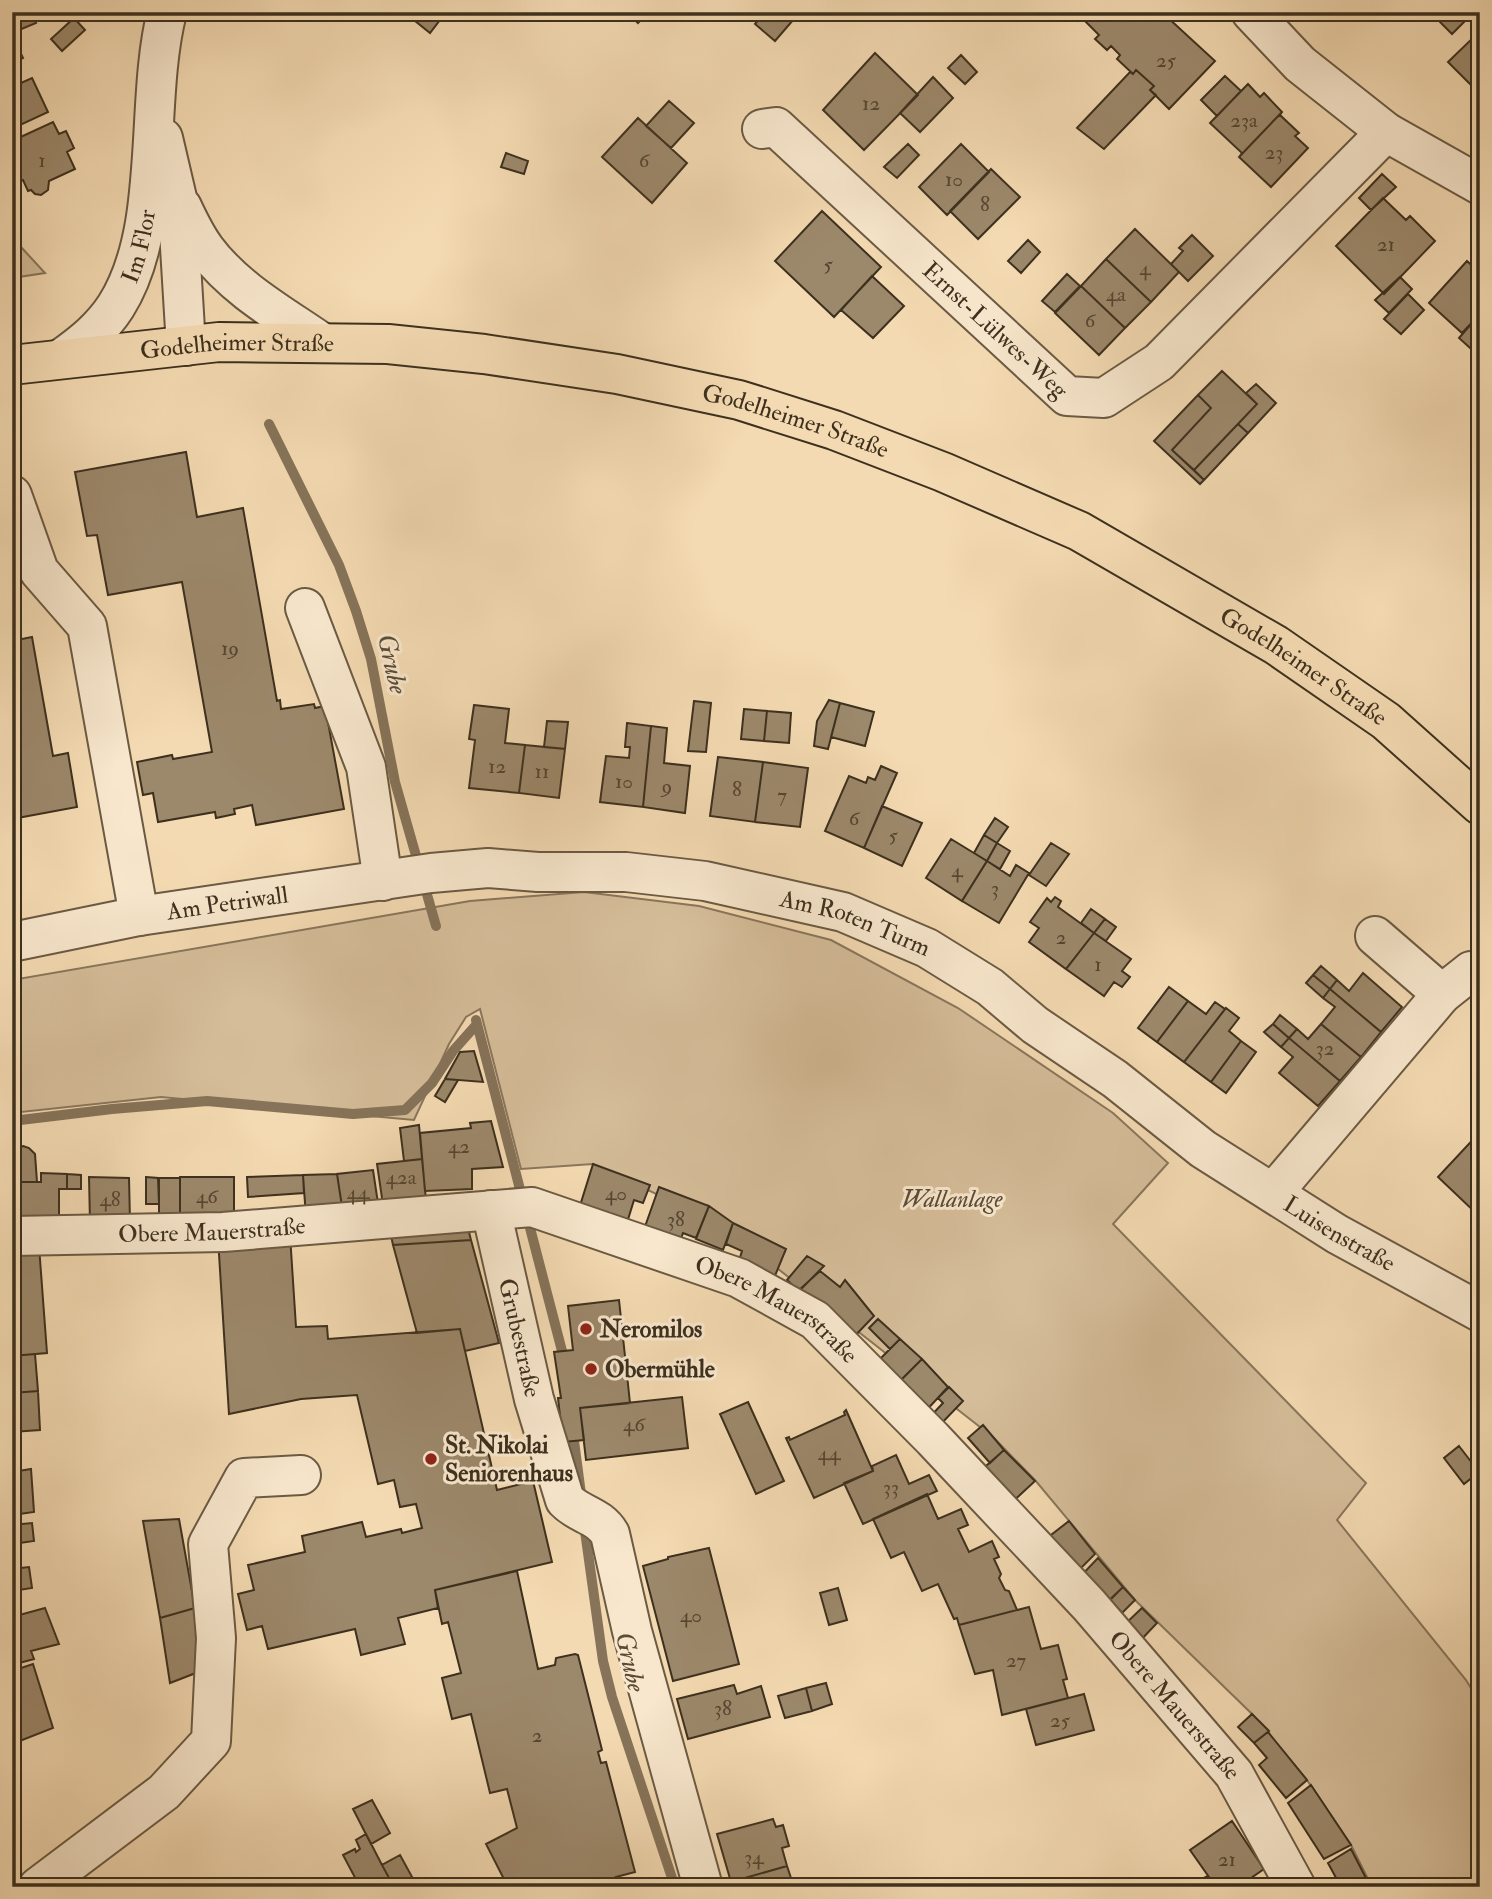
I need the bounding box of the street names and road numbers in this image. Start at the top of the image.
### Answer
street label: Im Flor [114,207,162,288]
street label: Ernst-Lülwes-Weg [916,255,1076,406]
street label: Godelheimer Straße [138,326,334,366]
street label: Godelheimer Straße [699,377,893,465]
street label: Godelheimer Straße [1214,600,1393,733]
street label: Am Petriwall [164,879,290,927]
street label: Am Roten Turm [776,883,936,963]
street label: Luisenstraße [1278,1189,1401,1278]
street label: Obere Mauerstraße [118,1210,307,1249]
street label: Obere Mauerstraße [691,1249,865,1370]
street label: Grubestraße [492,1275,549,1400]
street label: Obere Mauerstraße [1102,1624,1248,1786]

